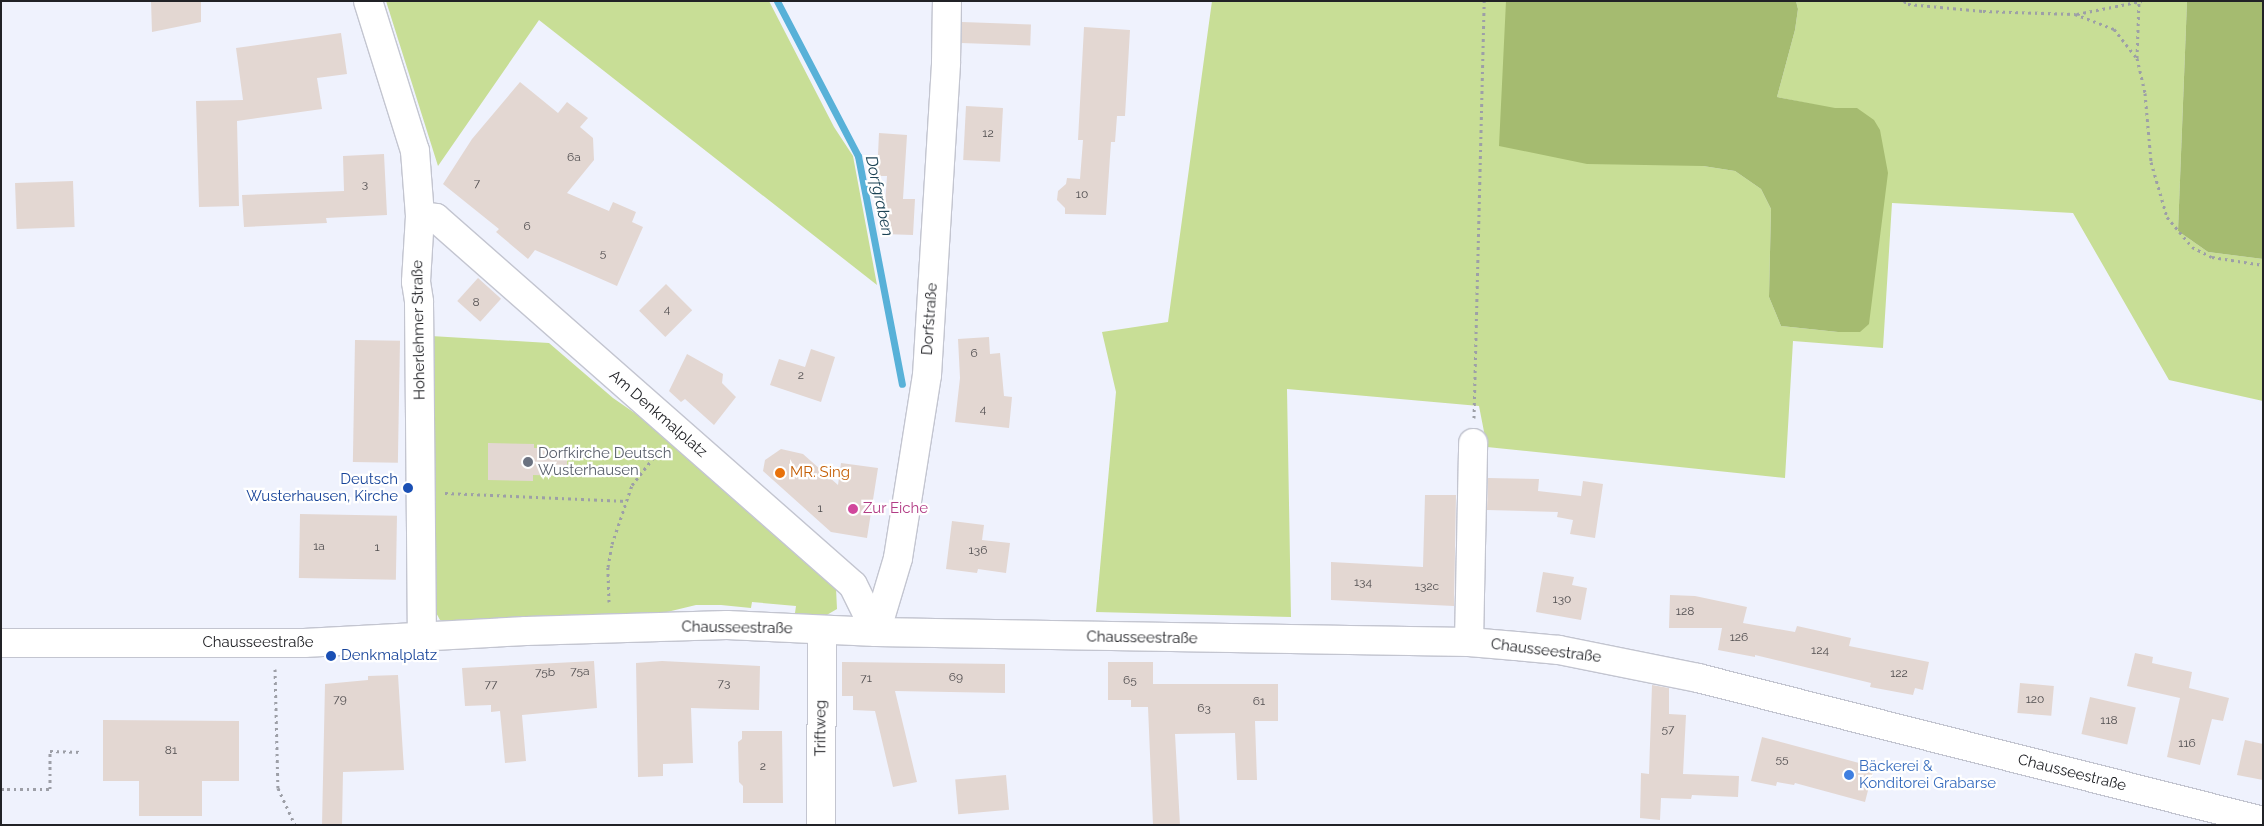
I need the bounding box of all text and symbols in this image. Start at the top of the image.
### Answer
house number: 12 [982,127,994,141]
house number: 6a [567,151,581,165]
water label: Dorfgraben [861,154,897,238]
house number: 7 [474,177,480,191]
house number: 3 [362,178,368,192]
house number: 10 [1076,188,1088,202]
house number: 6 [523,220,531,234]
house number: 5 [600,247,606,261]
street label: Hoherlehmer Straße [409,260,429,400]
street label: Dorfstraße [918,282,942,356]
house number: 8 [472,296,480,310]
house number: 4 [664,303,670,317]
house number: 6 [970,347,978,361]
street label: Am Denkmalplatz [605,367,711,461]
house number: 2 [798,369,804,383]
house number: 4 [980,403,986,417]
place label: Dorfkirche Deutsch Wusterhausen [538,444,671,479]
marker: Dorfkirche Deutsch Wusterhausen [522,456,534,468]
place label: MR. Sing [790,464,850,482]
marker: MR. Sing [774,467,786,479]
place label: Deutsch Wusterhausen, Kirche [246,470,398,505]
marker: Deutsch Wusterhausen, Kirche [402,482,414,494]
place label: Zur Eiche [863,500,928,518]
house number: 1 [817,502,823,516]
marker: Zur Eiche [847,503,859,515]
house number: 1a [313,540,325,554]
house number: 1 [374,541,380,555]
house number: 136 [969,544,987,558]
house number: 134 [1354,576,1372,590]
house number: 132c [1415,580,1439,594]
house number: 130 [1553,593,1571,607]
house number: 128 [1676,605,1694,619]
street label: Chausseestraße [681,618,793,638]
street label: Chausseestraße [1086,628,1198,648]
house number: 126 [1730,631,1748,645]
street label: Chausseestraße [203,634,313,652]
street label: Chausseestraße [1490,635,1602,667]
house number: 124 [1811,644,1829,658]
place label: Denkmalplatz [341,647,437,665]
marker: Denkmalplatz [325,650,337,662]
house number: 75a [570,665,590,679]
house number: 75b [535,666,555,680]
house number: 122 [1890,667,1908,681]
house number: 69 [949,671,963,685]
house number: 71 [860,672,872,686]
house number: 65 [1123,674,1137,688]
house number: 73 [718,677,730,691]
house number: 77 [485,678,497,692]
house number: 79 [333,693,347,707]
house number: 120 [2026,693,2044,707]
house number: 61 [1253,695,1265,709]
street label: Triftweg [812,700,830,756]
house number: 63 [1197,702,1211,716]
house number: 118 [2100,714,2118,728]
house number: 57 [1662,723,1674,737]
house number: 116 [2178,737,2196,751]
house number: 81 [165,744,177,758]
street label: Chausseestraße [2016,751,2128,795]
house number: 55 [1775,753,1789,767]
place label: Bäckerei & Konditorei Grabarse [1859,757,1996,792]
house number: 2 [760,760,766,774]
marker: Bäckerei & Konditorei Grabarse [1843,769,1855,781]

